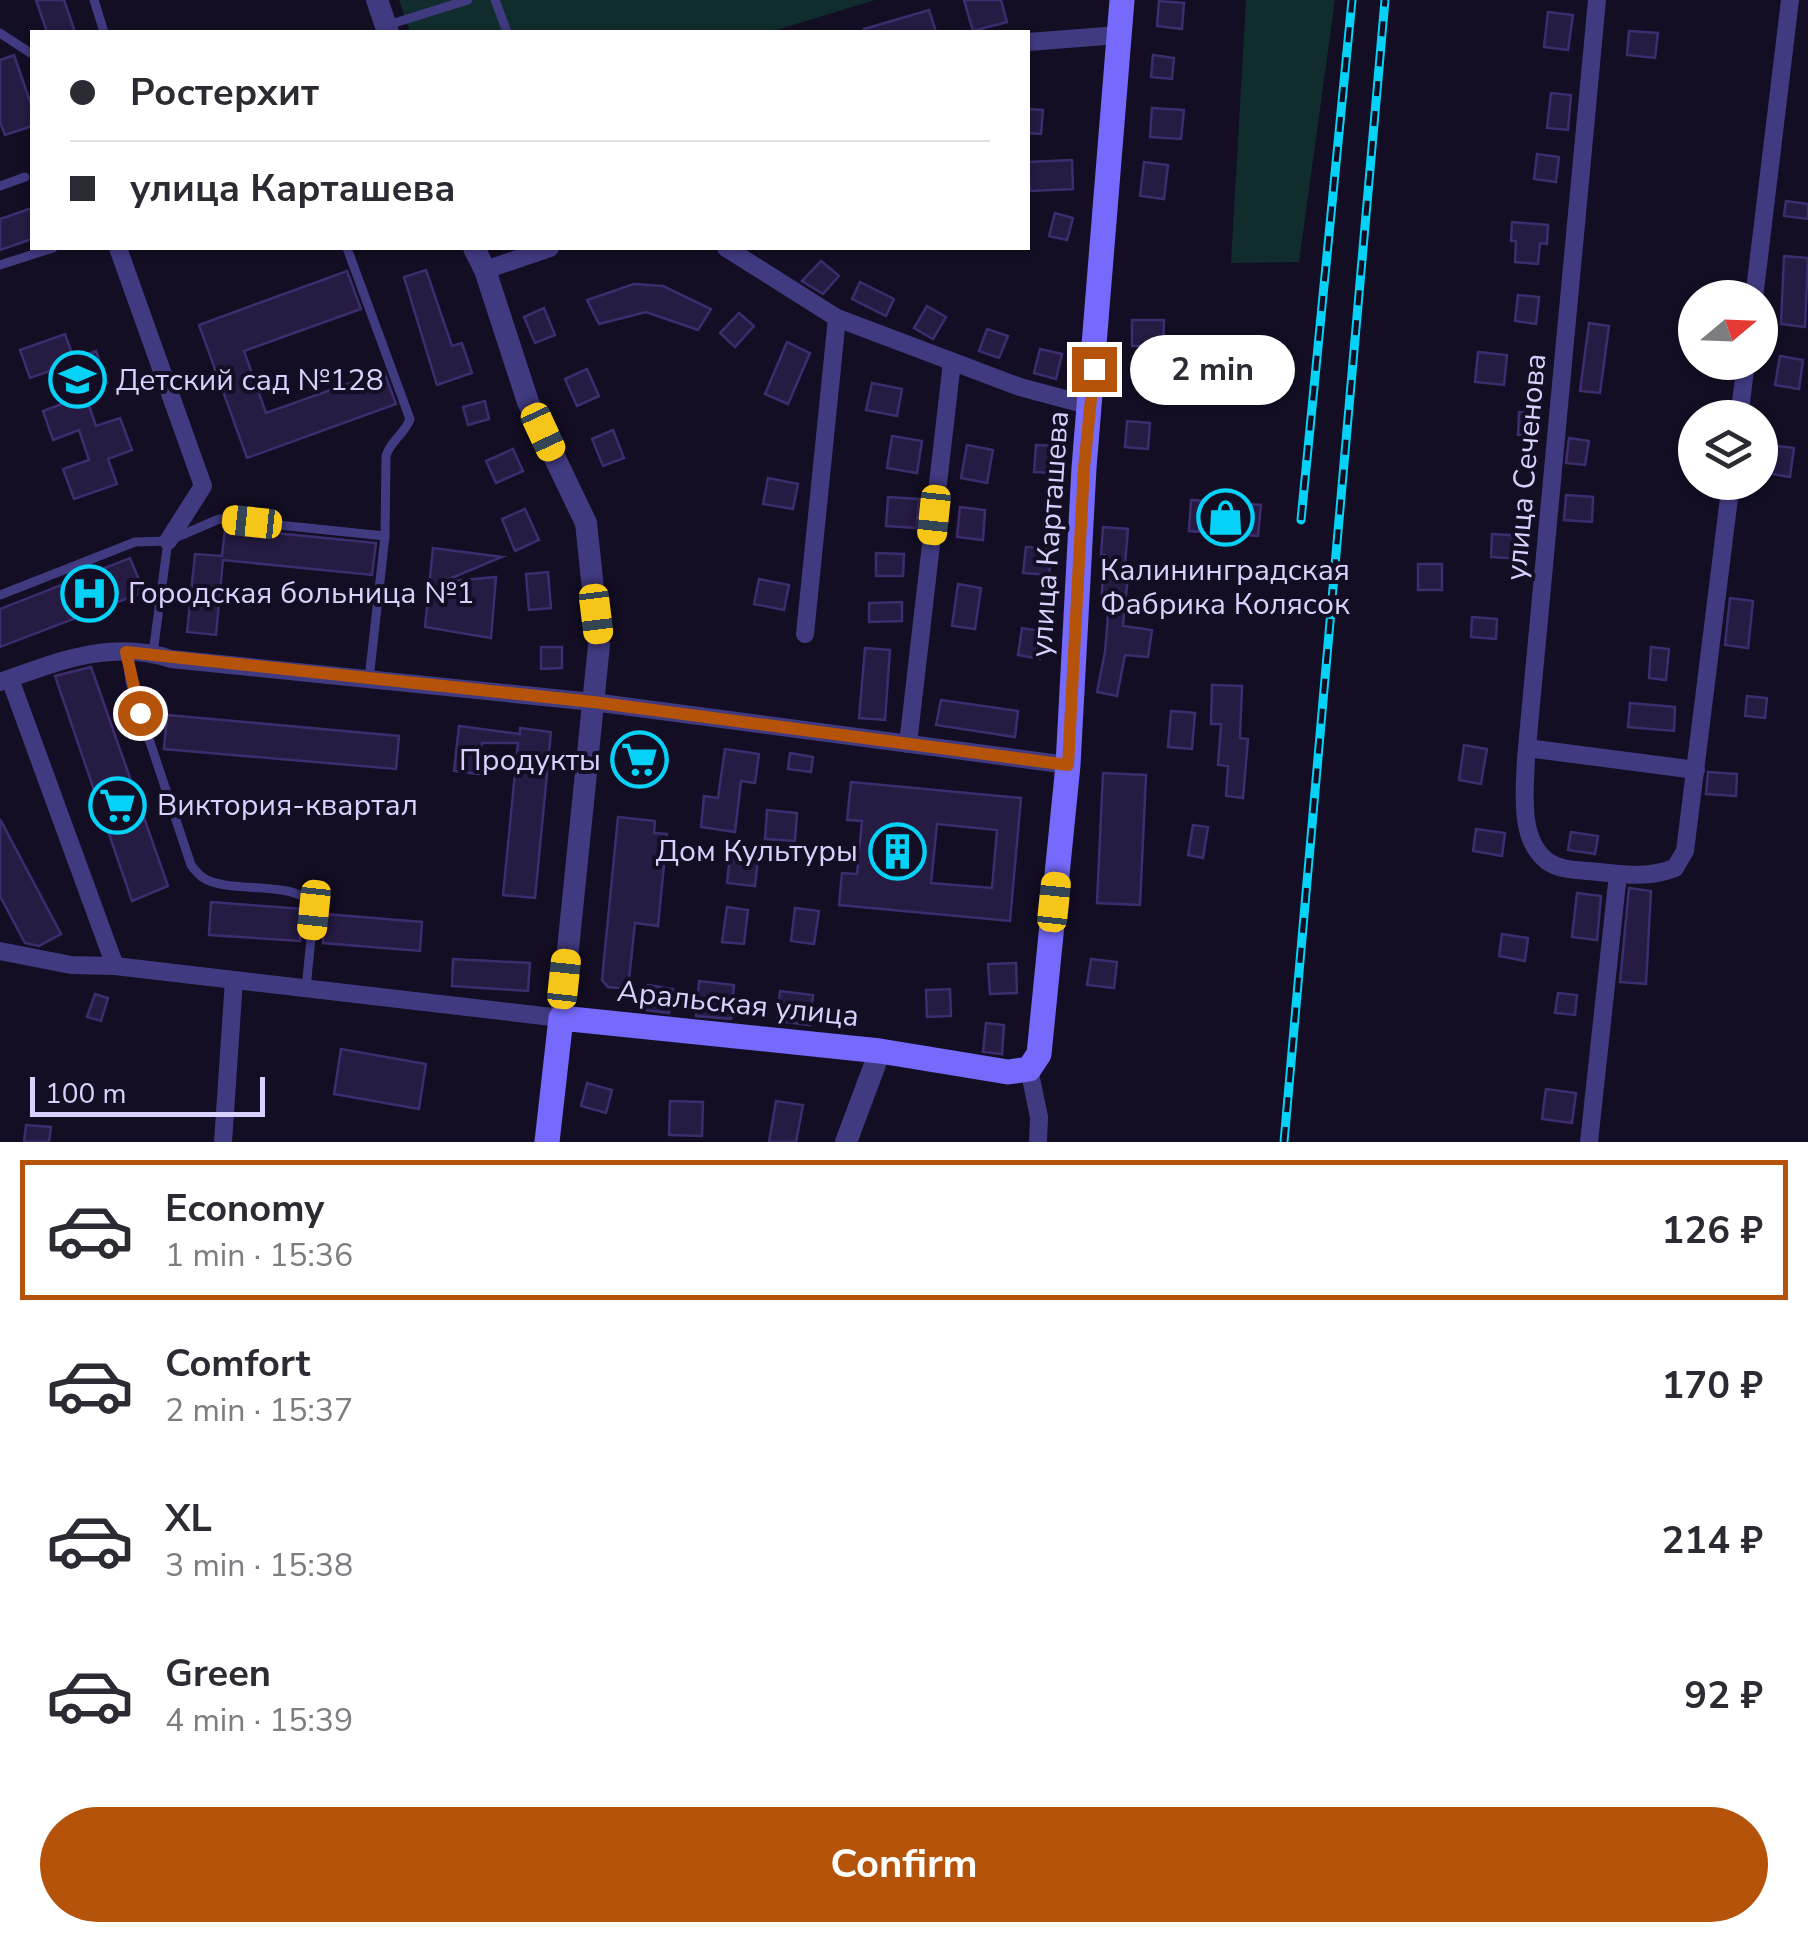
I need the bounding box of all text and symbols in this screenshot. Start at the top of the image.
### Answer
text: Ростерхит [130,67,319,118]
text: улица Карташева [130,163,456,214]
north arrow [1678,280,1778,380]
map controls [1678,280,1778,500]
callout: 2 min [1129,334,1294,404]
route end [1072,347,1117,392]
text: 2 min [1171,348,1254,391]
school or university icon: Детский сад №128 [47,350,107,410]
street label: улица Сеченова [1496,352,1556,582]
place label: Детский сад №128 [116,360,384,401]
car [517,398,569,466]
button: layers [1678,400,1778,500]
street label: улица Карташева [1021,409,1079,659]
car [916,484,952,546]
shop icon: Калининградская Фабрика Колясок [1195,488,1255,548]
car [221,504,283,540]
place label: Калининградская Фабрика Колясок [1100,550,1350,625]
hospital icon: Городская больница №1 [59,563,119,623]
place label: Городская больница №1 [128,573,475,614]
car [577,582,615,646]
route start [118,691,163,736]
supermarket icon: Продукты [610,730,670,790]
place label: Продукты [459,740,601,781]
supermarket icon: Виктория-квартал [88,775,148,835]
place label: Виктория-квартал [157,785,418,826]
building icon: Дом Культуры [867,821,927,881]
place label: Дом Культуры [656,831,858,872]
car [1036,871,1072,933]
car [296,879,332,941]
car [546,948,582,1010]
street label: Аральская улица [615,971,861,1037]
scale bar [30,1072,265,1116]
text: 100 m [45,1075,127,1113]
text: Economy [165,1183,324,1234]
icon: car [45,1185,135,1275]
text: 126 ₽ [1662,1205,1763,1256]
text: 1 min · 15:36 [165,1234,353,1277]
text: Comfort [165,1338,310,1389]
icon: car [45,1340,135,1430]
text: 170 ₽ [1662,1360,1763,1411]
text: 2 min · 15:37 [165,1389,353,1432]
text: XL [165,1493,212,1544]
icon: car [45,1495,135,1585]
text: 214 ₽ [1662,1515,1763,1566]
text: 3 min · 15:38 [165,1544,353,1587]
text: Green [165,1648,271,1699]
icon: car [45,1650,135,1740]
text: 92 ₽ [1684,1670,1763,1721]
text: 4 min · 15:39 [165,1699,353,1742]
button: Confirm [40,1807,1768,1922]

